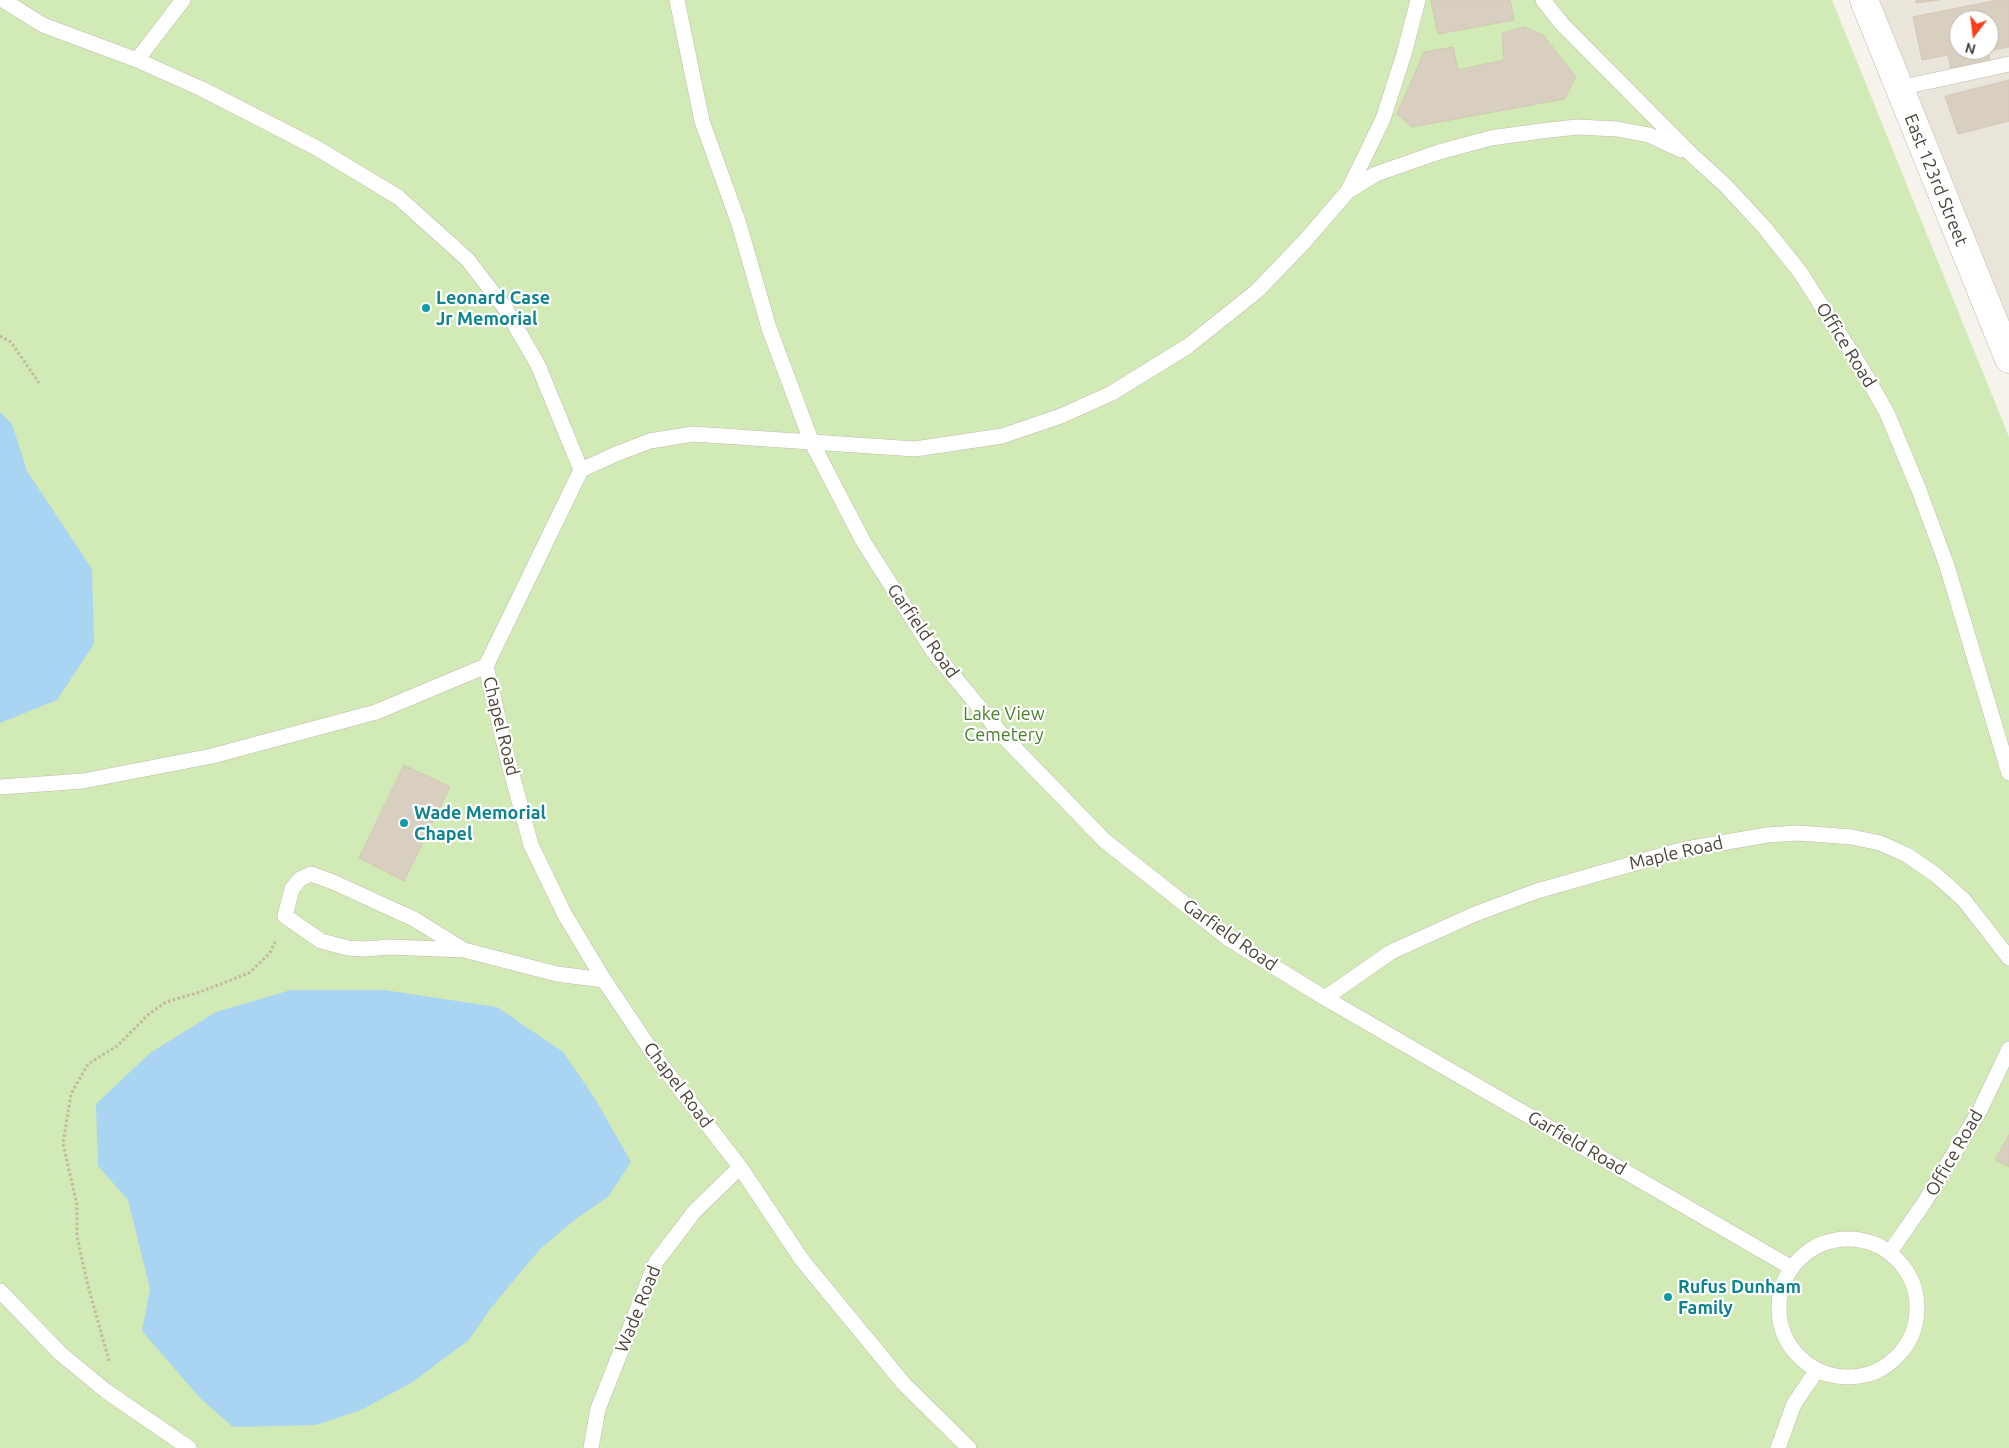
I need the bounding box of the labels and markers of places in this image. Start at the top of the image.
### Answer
place label: Leonard Case Jr Memorial [436,287,550,330]
marker: Leonard Case Jr Memorial [420,302,432,314]
place label: Wade Memorial Chapel [414,802,546,844]
marker: Wade Memorial Chapel [398,817,410,829]
place label: Rufus Dunham Family [1678,1276,1801,1318]
marker: Rufus Dunham Family [1662,1291,1674,1303]

